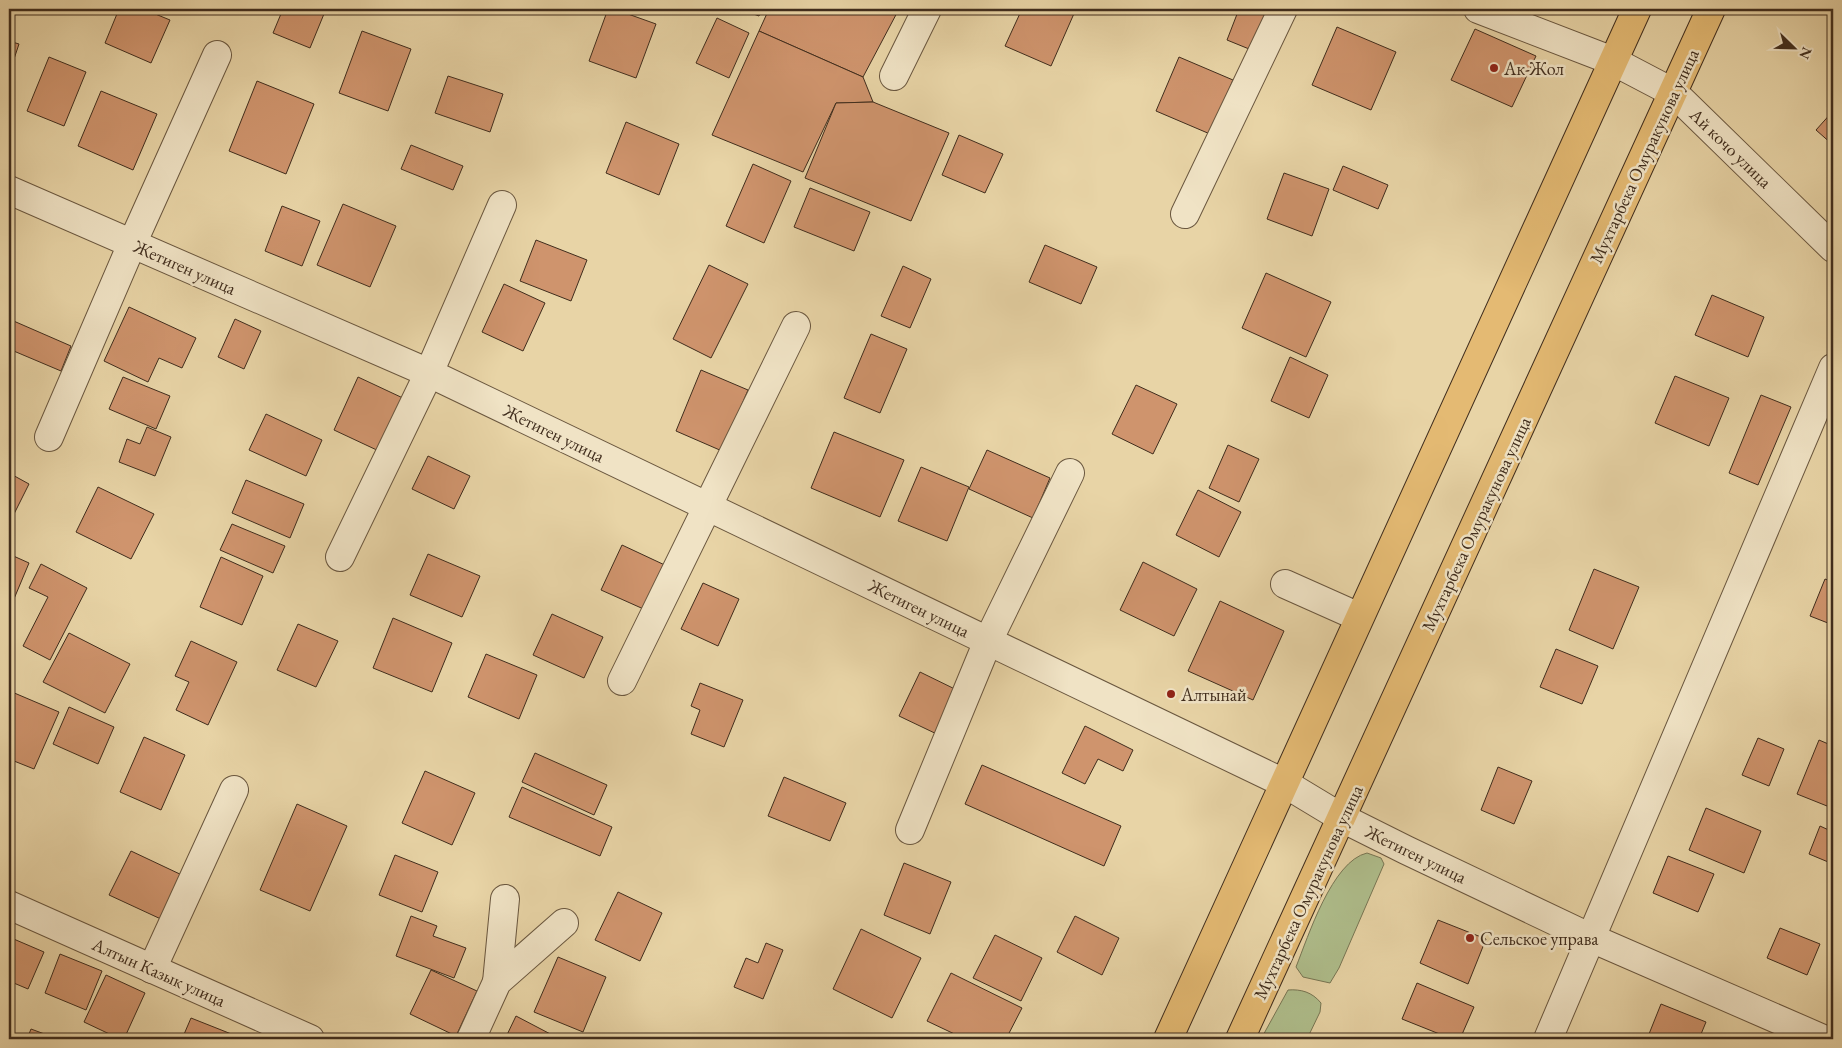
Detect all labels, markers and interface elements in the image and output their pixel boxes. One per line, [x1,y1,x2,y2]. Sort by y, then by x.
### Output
north arrow [1770,22,1820,72]
street label: Мухтарбека Омуракунова улица [1584,44,1704,267]
text: N [1795,44,1816,62]
place label: Ак-Жол [1503,57,1564,80]
marker: Ак-Жол [1488,62,1500,74]
street label: Ай кочо улица [1684,102,1777,193]
street label: Жетиген улица [129,234,240,300]
street label: Жетиген улица [499,398,609,468]
street label: Мухтарбека Омуракунова улица [1416,412,1536,635]
street label: Жетиген улица [864,573,974,643]
place label: Алтынай [1180,683,1247,706]
marker: Алтынай [1165,688,1177,700]
street label: Мухтарбека Омуракунова улица [1248,780,1368,1003]
street label: Жетиген улица [1361,819,1471,889]
place label: Сельское управа [1480,927,1599,950]
street label: Алтын Казык улица [88,932,230,1012]
marker: Сельское управа [1464,932,1476,944]

